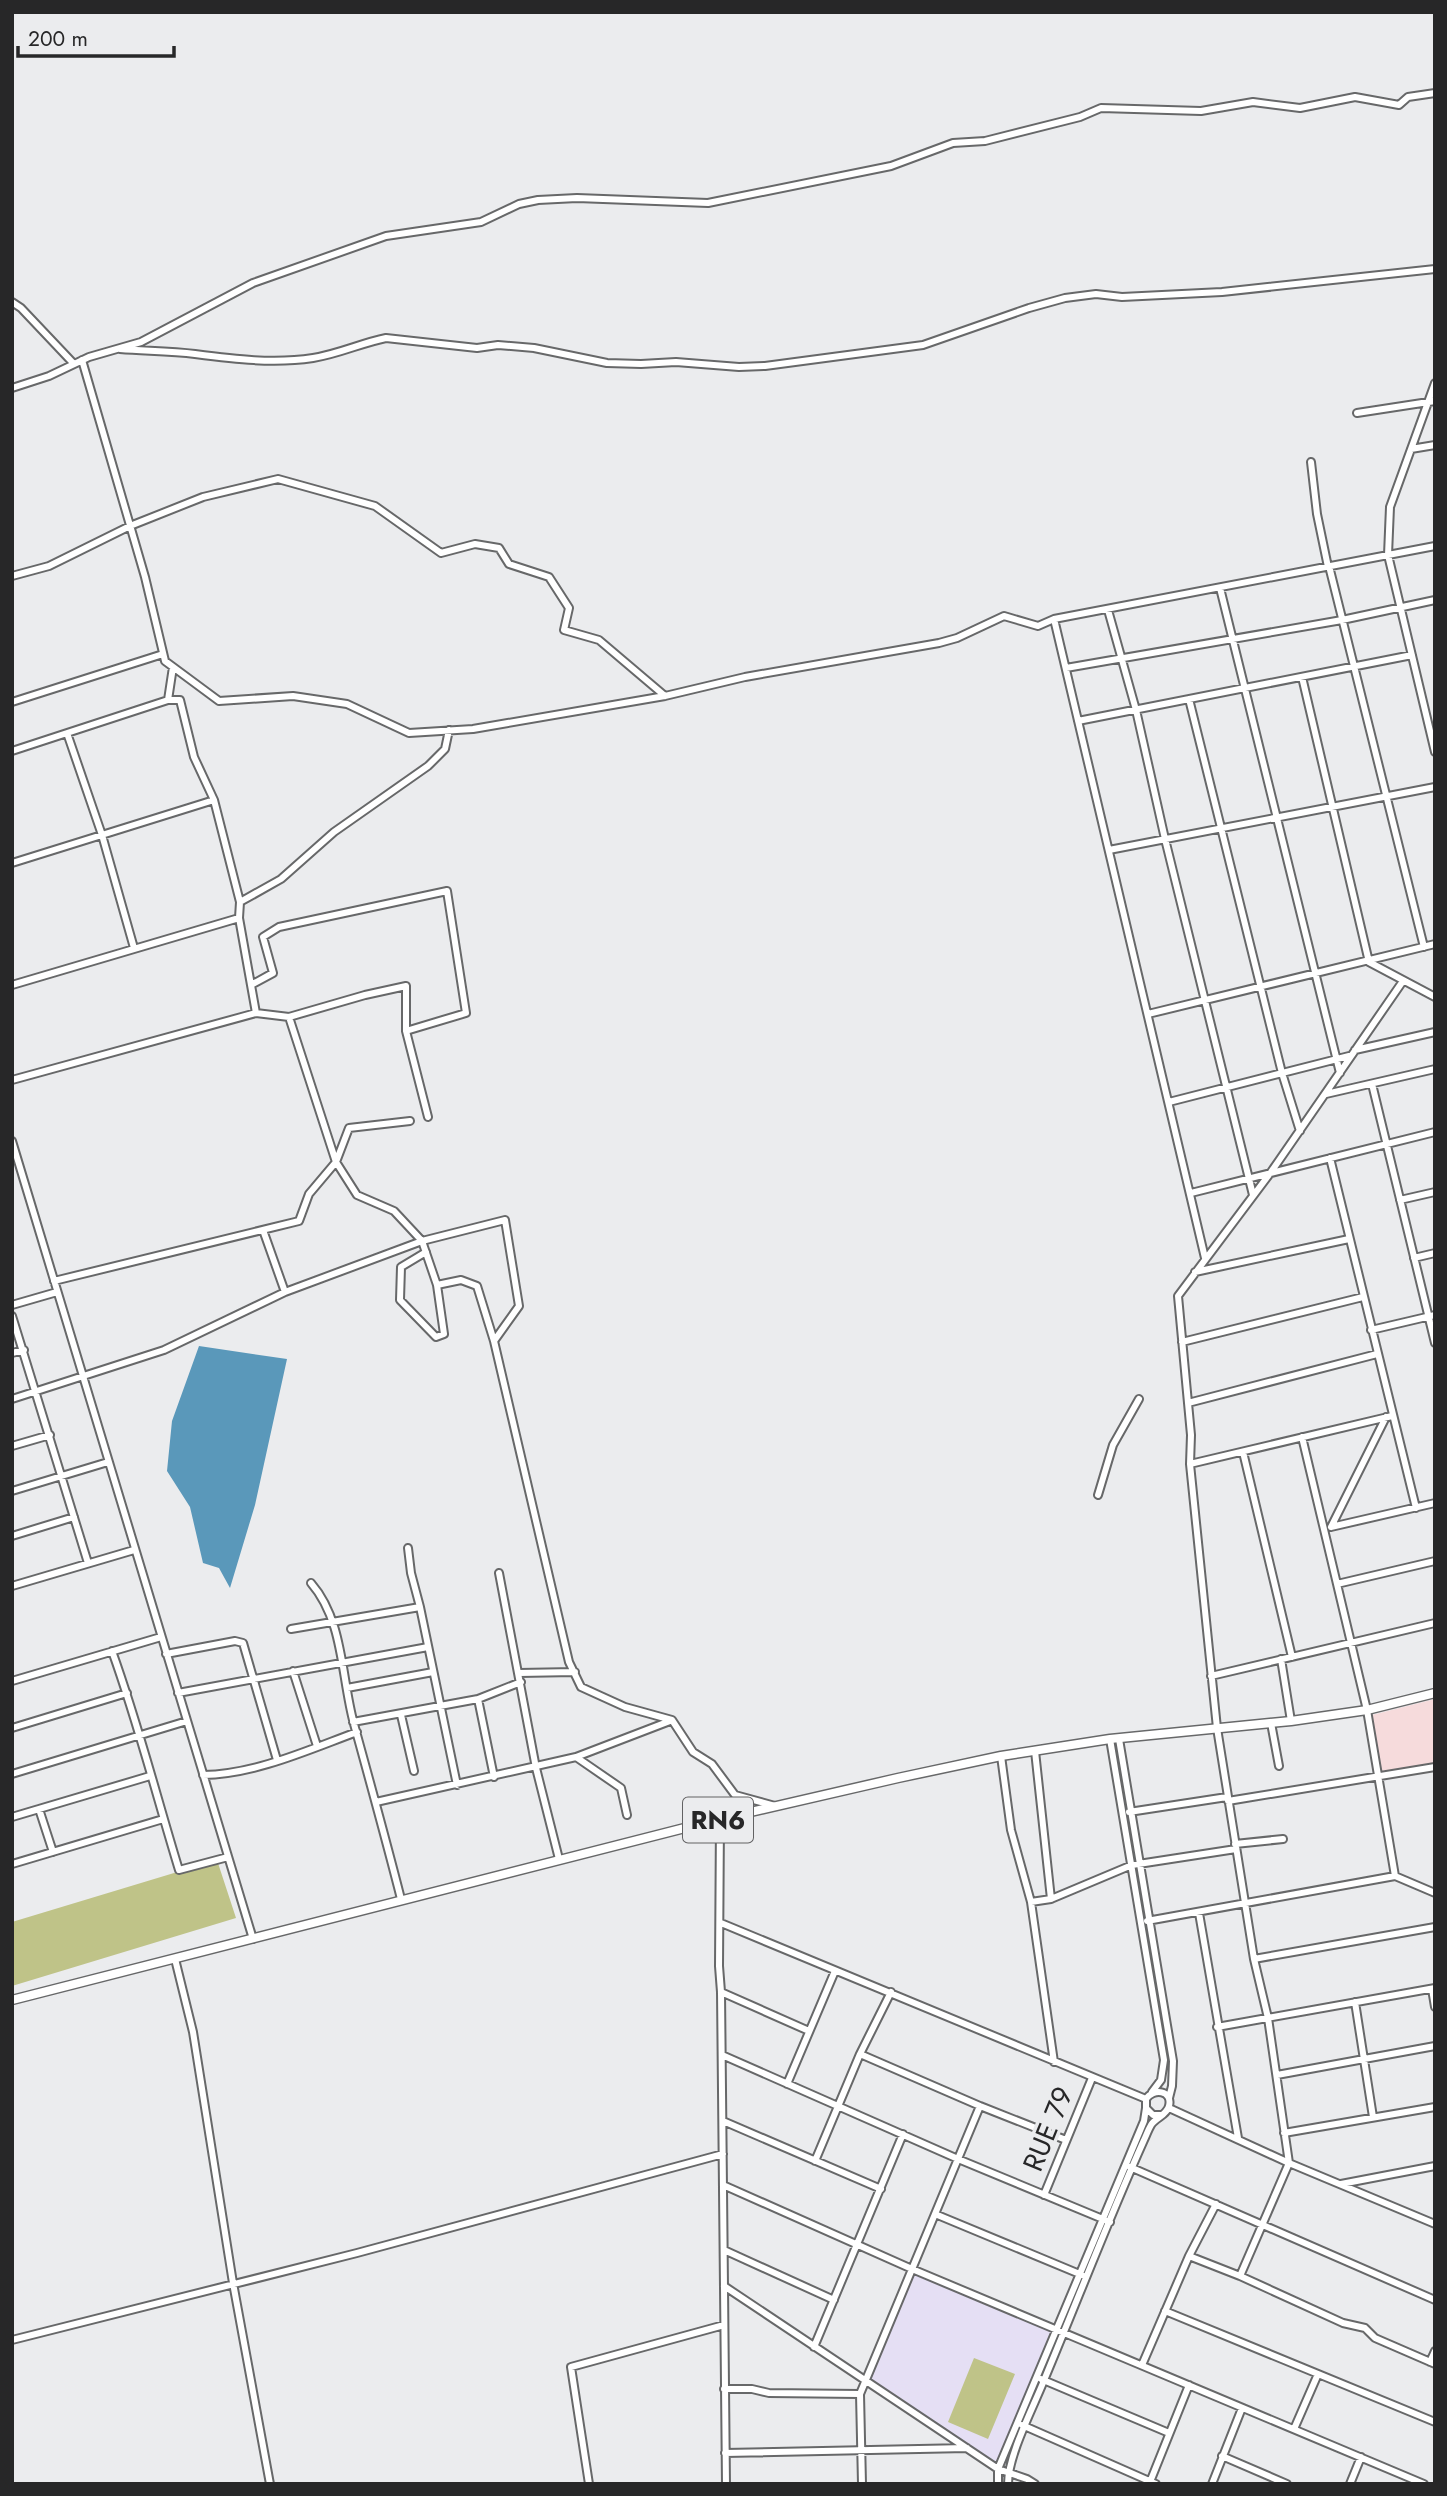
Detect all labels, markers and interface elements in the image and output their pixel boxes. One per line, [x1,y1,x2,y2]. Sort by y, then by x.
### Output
scale bar [18,14,173,58]
text: 200 m [28,24,88,54]
road number: RN6 [683,1798,753,1842]
street label: RUE 79 [1013,2081,1083,2177]

